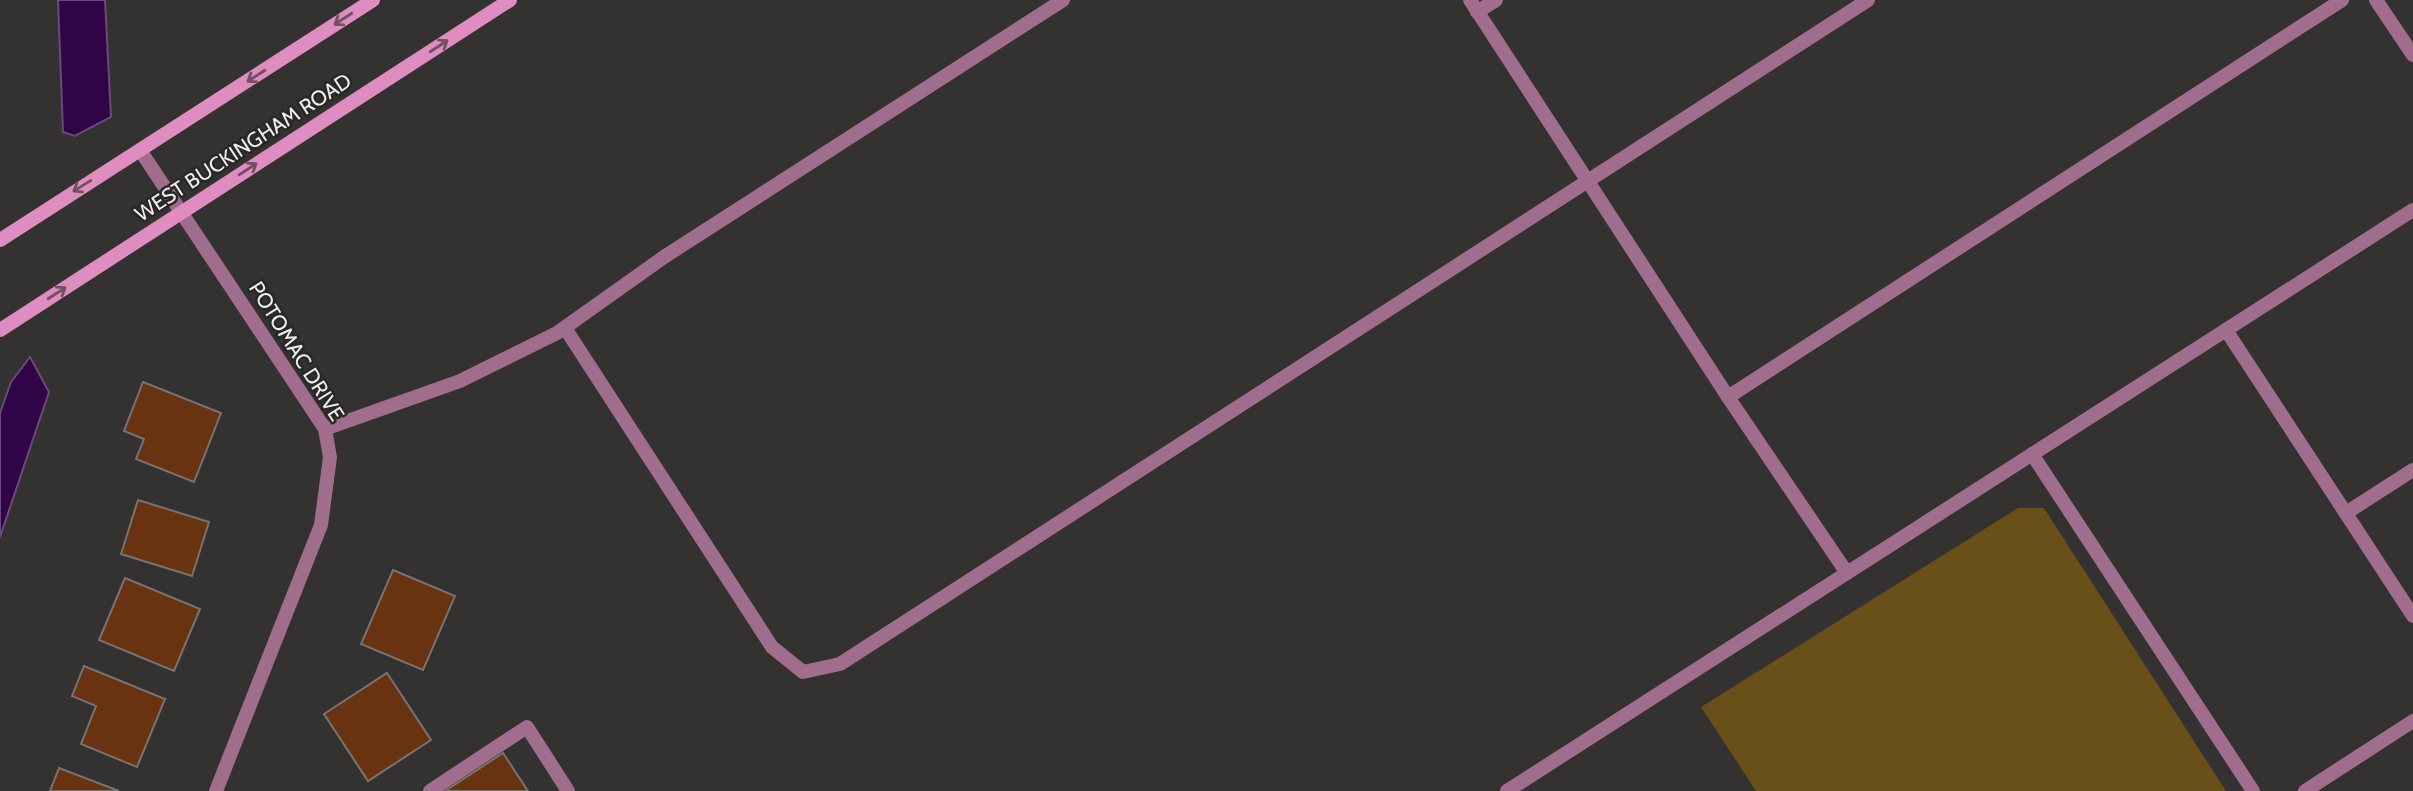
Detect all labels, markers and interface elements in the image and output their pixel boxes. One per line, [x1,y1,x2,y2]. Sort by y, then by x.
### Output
one-way arrow [334,12,353,27]
one-way arrow [429,38,449,52]
street label: WEST BUCKINGHAM ROAD [130,68,356,226]
one-way arrow [247,69,267,83]
one-way arrow [238,162,258,176]
one-way arrow [73,179,93,193]
street label: POTOMAC DRIVE [244,277,350,425]
one-way arrow [47,285,67,299]

